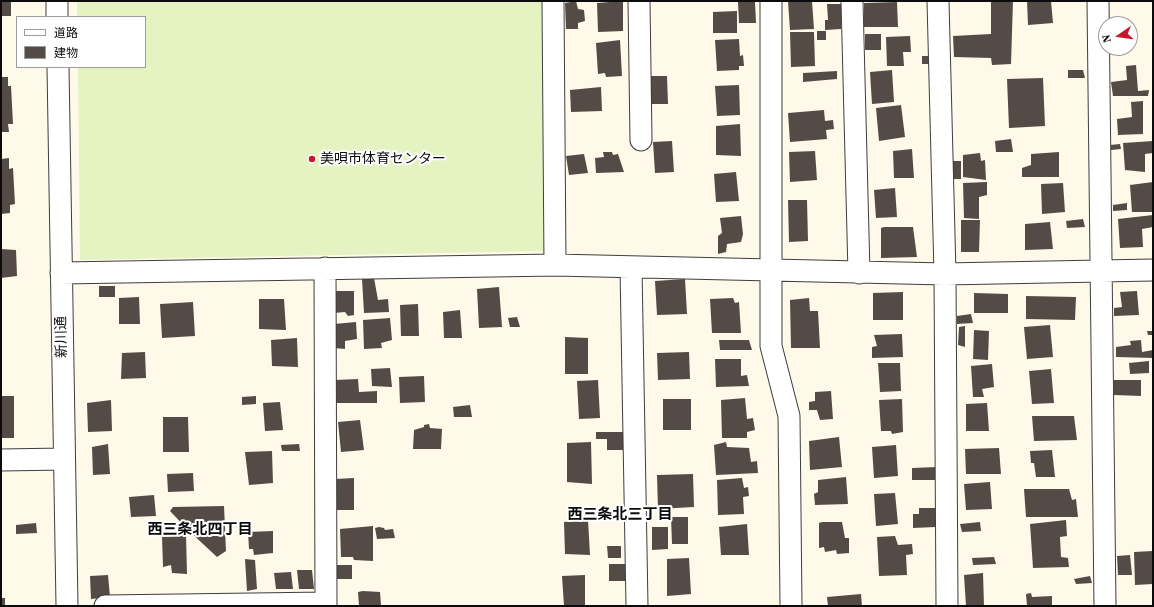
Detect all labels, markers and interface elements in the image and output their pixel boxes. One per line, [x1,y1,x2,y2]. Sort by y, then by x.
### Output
legend [16,16,146,68]
north arrow [1098,16,1138,56]
text: 道路 [54,25,78,41]
text: N [1099,33,1115,44]
text: 建物 [54,45,78,61]
place label: 美唄市体育センター [320,151,446,167]
marker: 美唄市体育センター [307,154,317,164]
street label: 新川通 [53,316,71,358]
district label: 西三条北三丁目 [568,506,672,524]
district label: 西三条北四丁目 [148,521,252,539]

